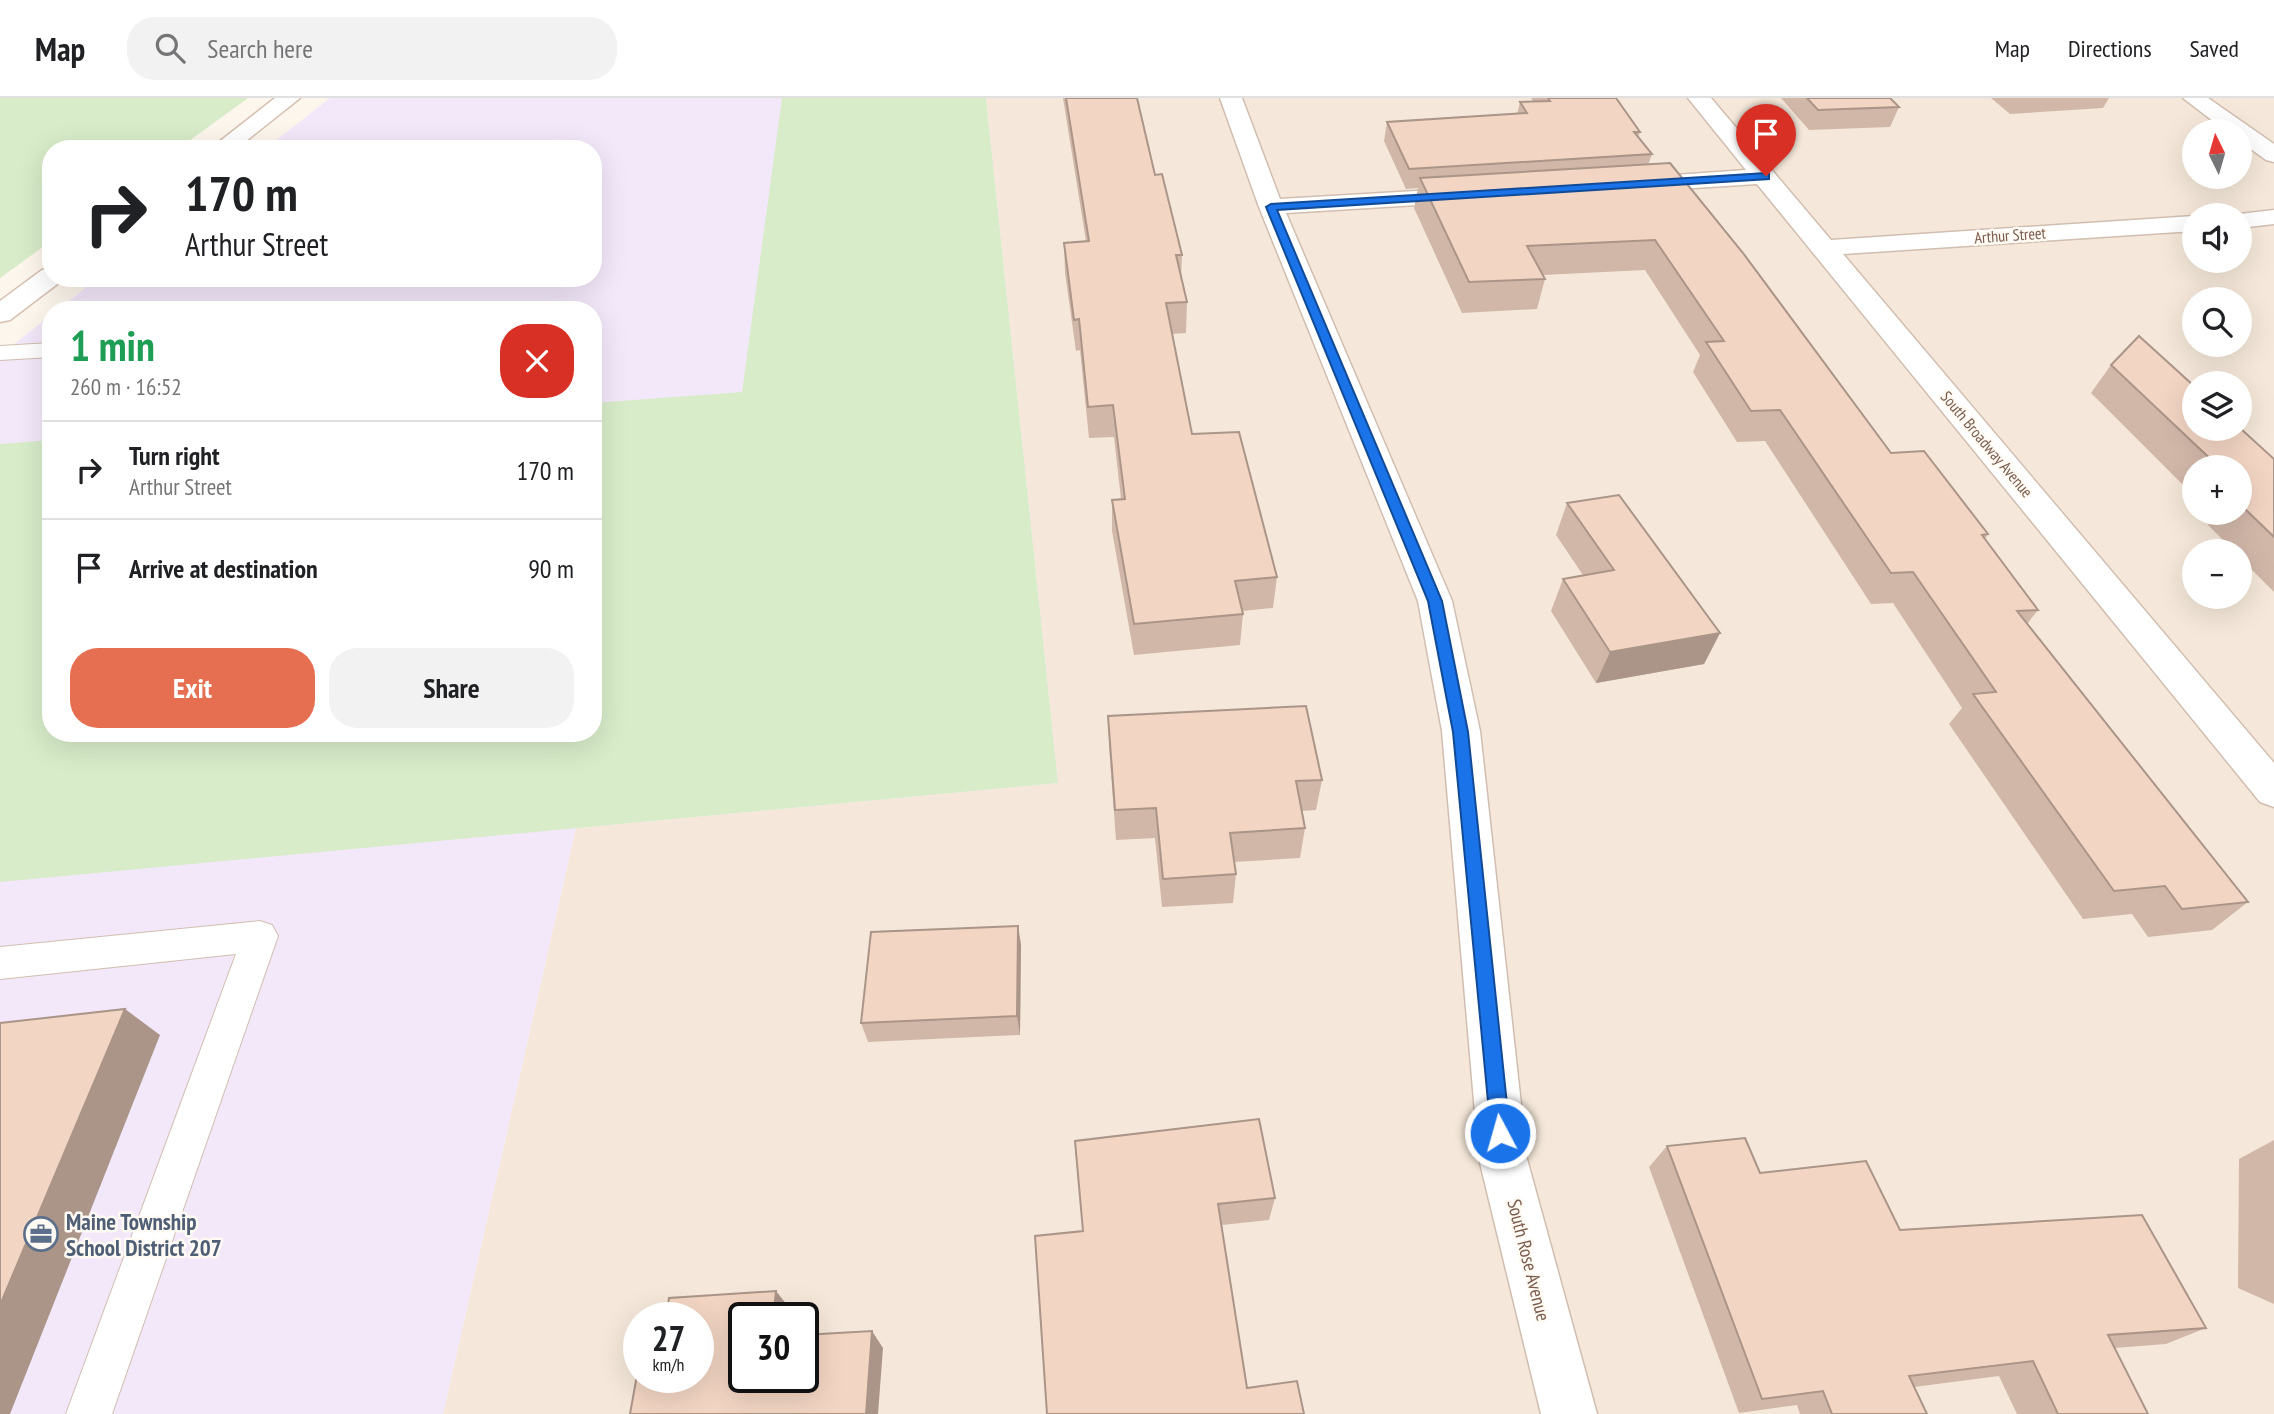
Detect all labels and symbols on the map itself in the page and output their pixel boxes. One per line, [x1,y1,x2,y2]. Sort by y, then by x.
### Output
pin [1736,104,1796,176]
north arrow [2182,119,2252,189]
street label: Arthur Street [1974,222,2047,247]
street label: South Broadway Avenue [1937,387,2037,501]
position arrow [1463,1096,1537,1170]
street label: South Rose Avenue [1502,1197,1556,1324]
place label: Maine Township School District 207 [66,1207,222,1262]
office icon: Maine Township School District 207 [22,1215,60,1253]
speed limit sign: 30 [728,1302,819,1393]

